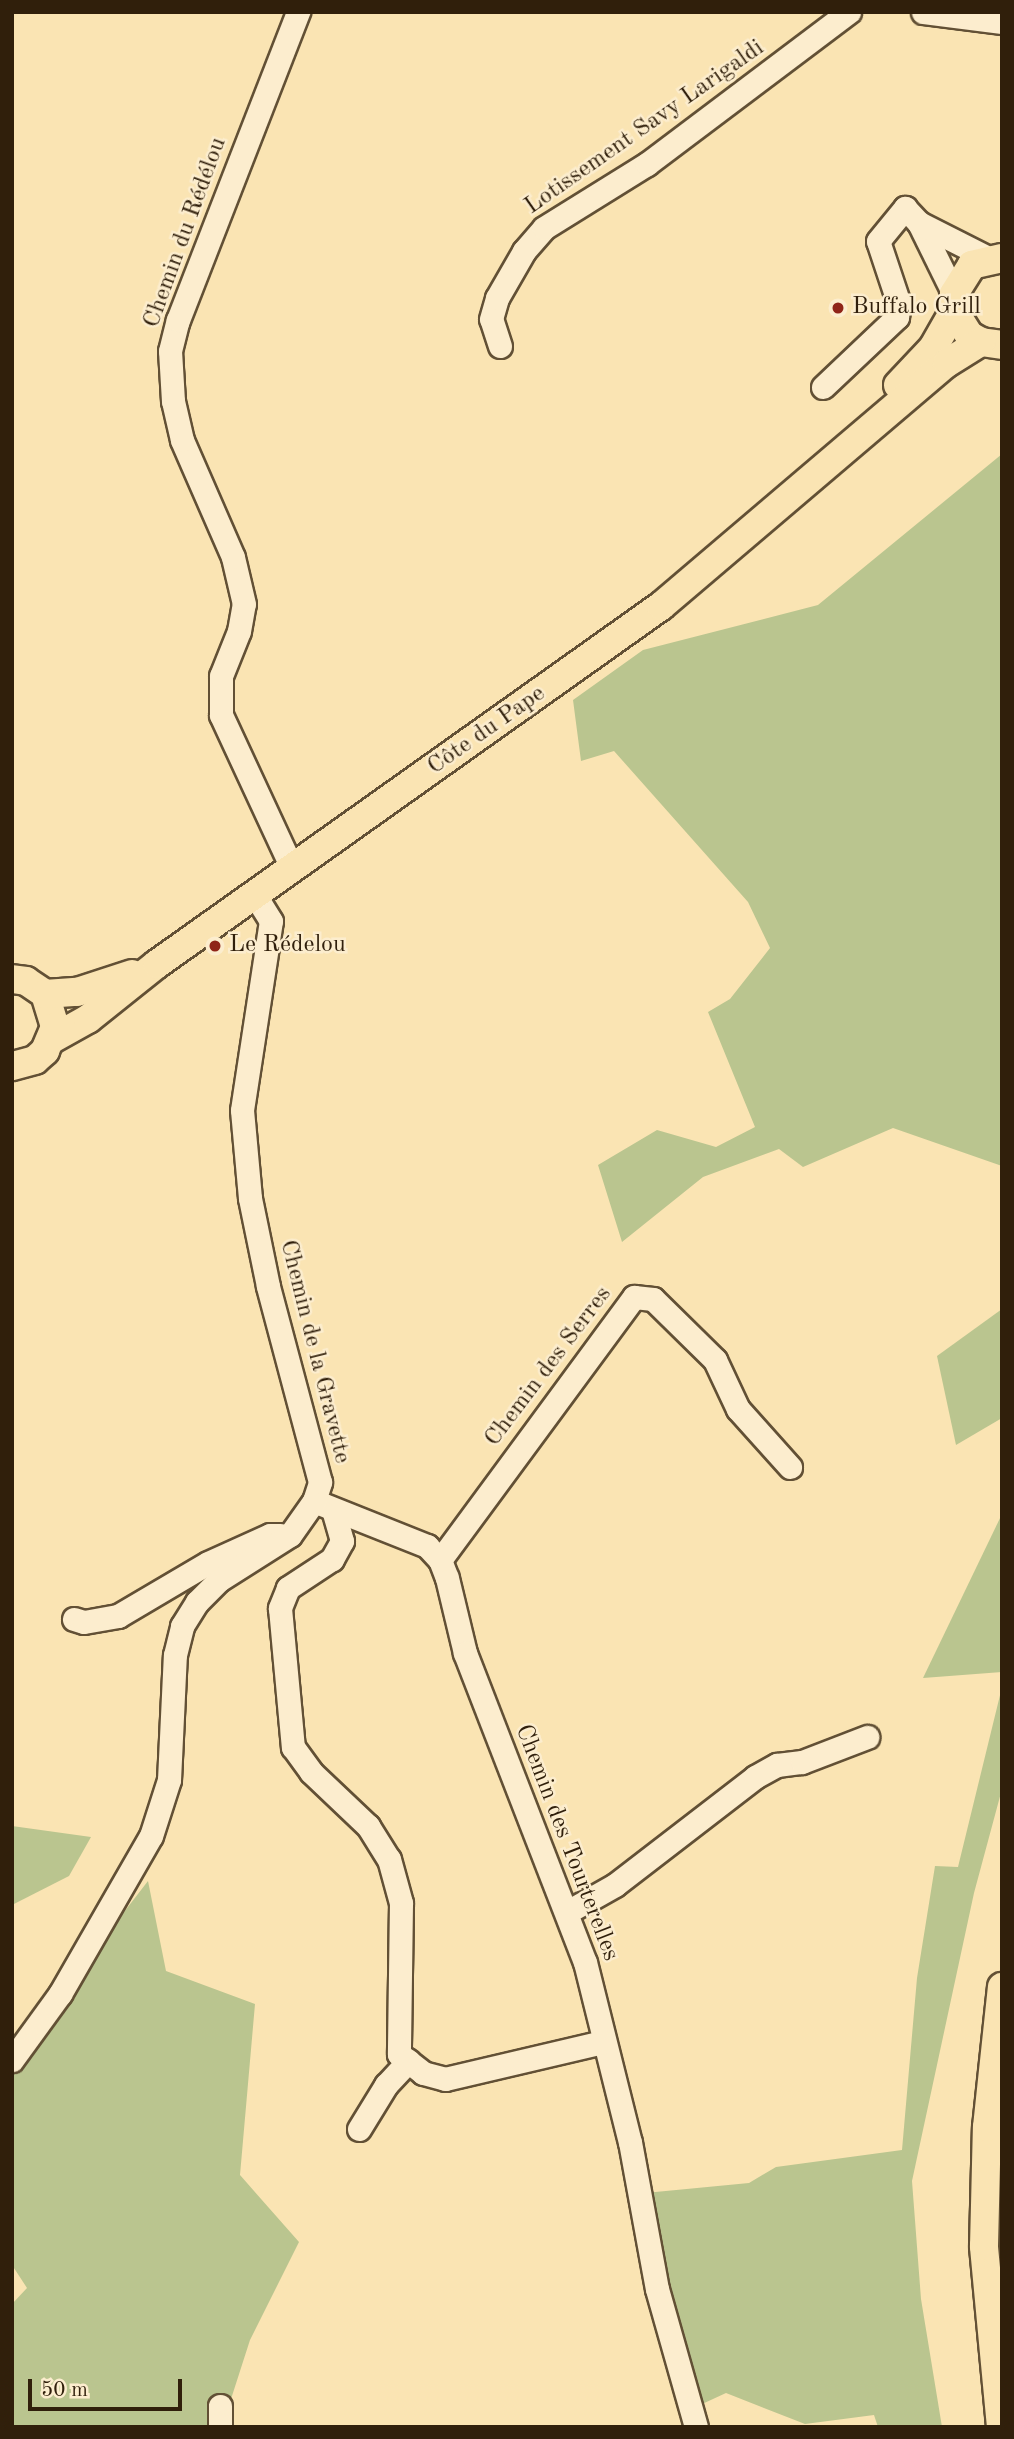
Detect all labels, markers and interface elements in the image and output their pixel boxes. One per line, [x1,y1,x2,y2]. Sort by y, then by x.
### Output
street label: Lotissement Savy Larigaldi [520,34,770,222]
street label: Chemin du Rédélou [138,134,234,332]
place label: Buffalo Grill [852,294,981,322]
marker: Buffalo Grill [830,300,846,316]
street label: Côte du Pape [423,680,551,782]
place label: Le Rédelou [229,932,346,960]
marker: Le Rédelou [207,938,223,954]
street label: Chemin de la Gravette [272,1237,356,1467]
street label: Chemin des Serres [479,1281,619,1453]
street label: Chemin des Tourterelles [508,1721,624,1965]
scale bar [32,2366,186,2410]
text: 50 m [41,2380,88,2401]

